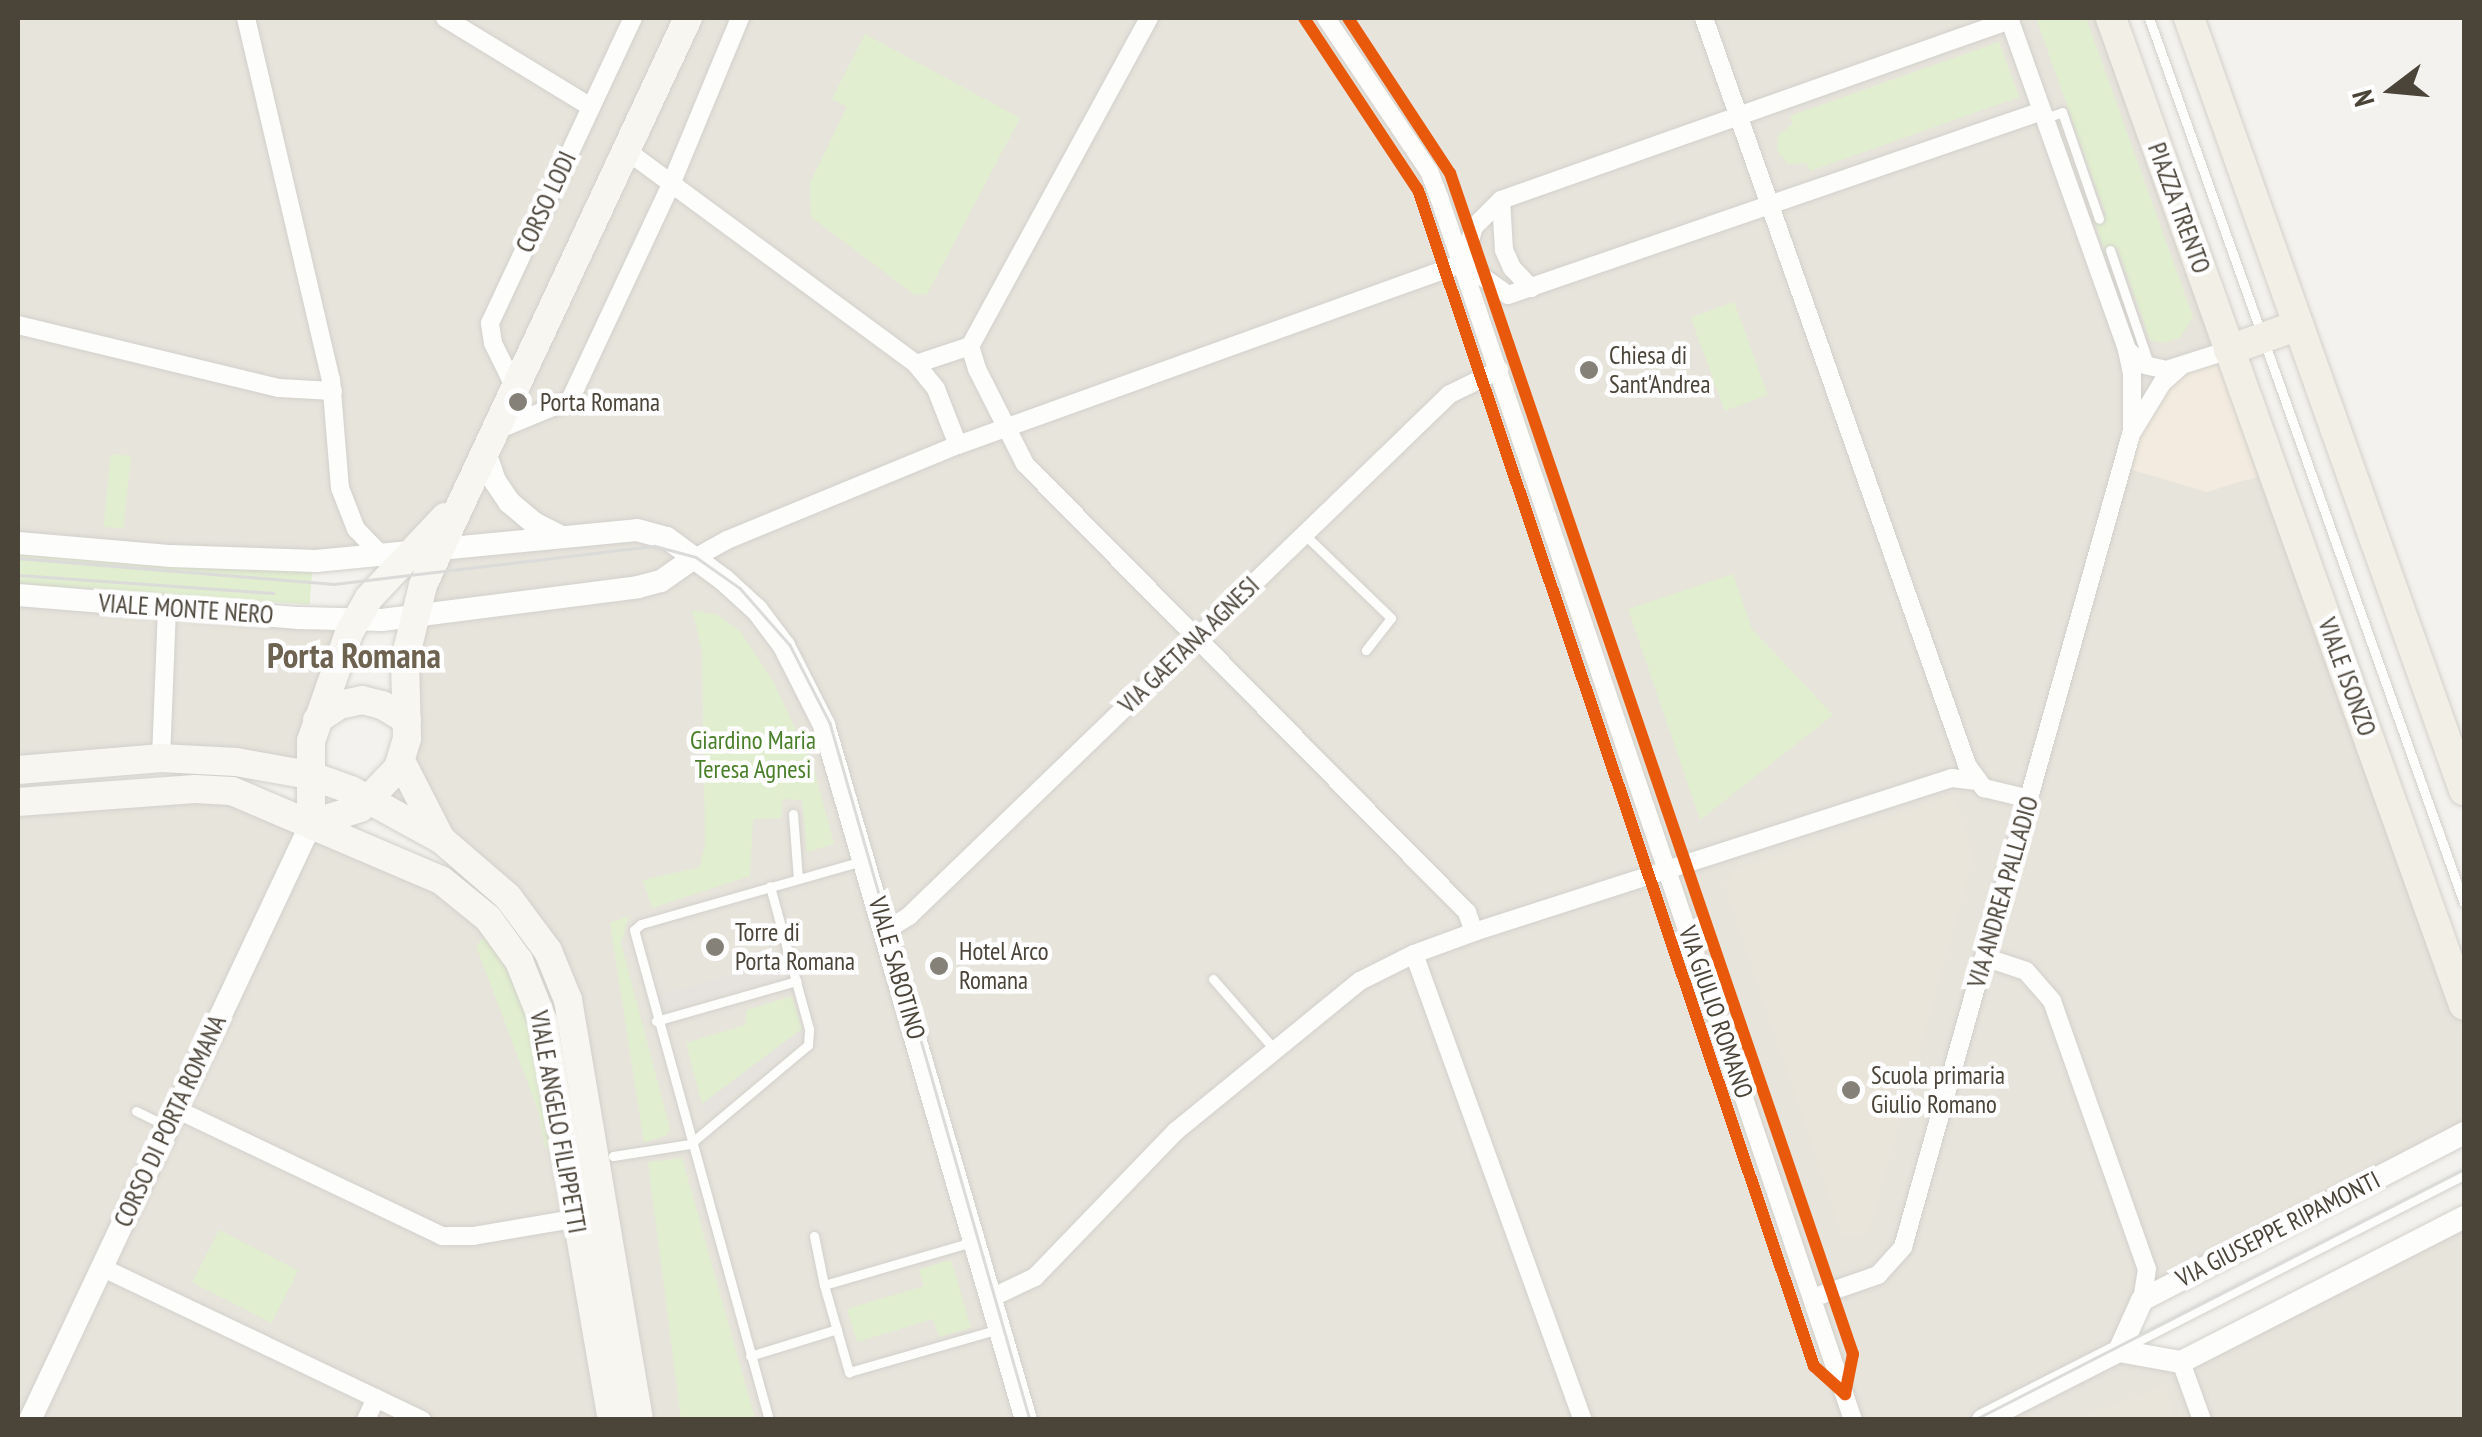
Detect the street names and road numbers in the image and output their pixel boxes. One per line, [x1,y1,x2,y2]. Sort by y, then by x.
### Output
street label: PIAZZA TRENTO [2141,138,2217,278]
street label: CORSO LODI [510,147,582,257]
street label: VIA GAETANA AGNESI [1112,570,1266,720]
street label: VIALE MONTE NERO [98,588,274,630]
street label: VIALE ISONZO [2312,614,2382,740]
street label: VIA ANDREA PALLADIO [1961,792,2045,992]
street label: VIALE SABOTINO [862,893,932,1043]
street label: VIA GIULIO ROMANO [1672,922,1760,1102]
street label: VIALE ANGELO FILIPPETTI [524,1008,592,1236]
street label: CORSO DI PORTA ROMANA [108,1010,232,1232]
street label: VIA GIUSEPPE RIPAMONTI [2171,1164,2385,1294]

